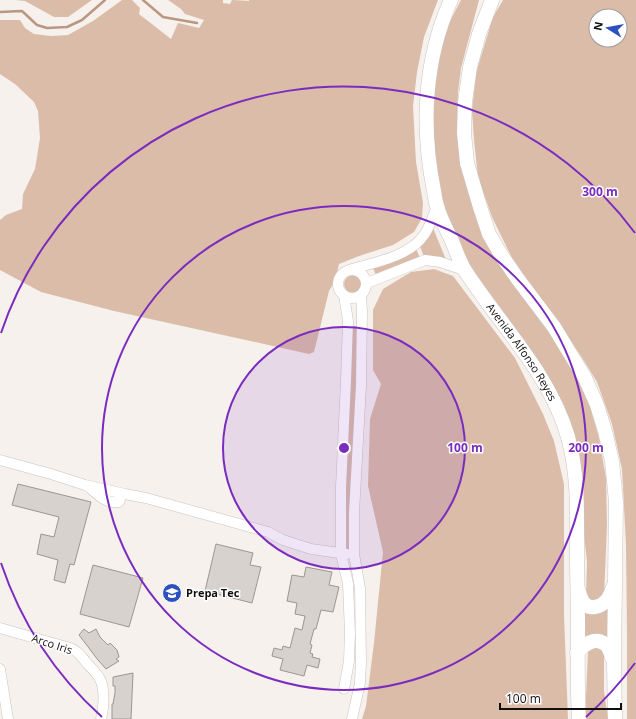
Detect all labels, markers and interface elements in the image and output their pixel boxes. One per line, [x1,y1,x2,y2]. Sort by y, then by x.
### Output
north arrow [588,8,628,48]
text: N [589,20,606,32]
text: 300 m [582,183,618,200]
street label: Avenida Alfonso Reyes [483,300,561,403]
text: 100 m [447,439,483,456]
text: 200 m [568,439,604,456]
centre of rings [337,441,351,455]
school or university icon: Prepa Tec [161,582,183,604]
place label: Prepa Tec [186,585,240,600]
street label: Arco Iris [30,630,74,657]
scale bar [500,685,621,711]
text: 100 m [506,690,541,707]

